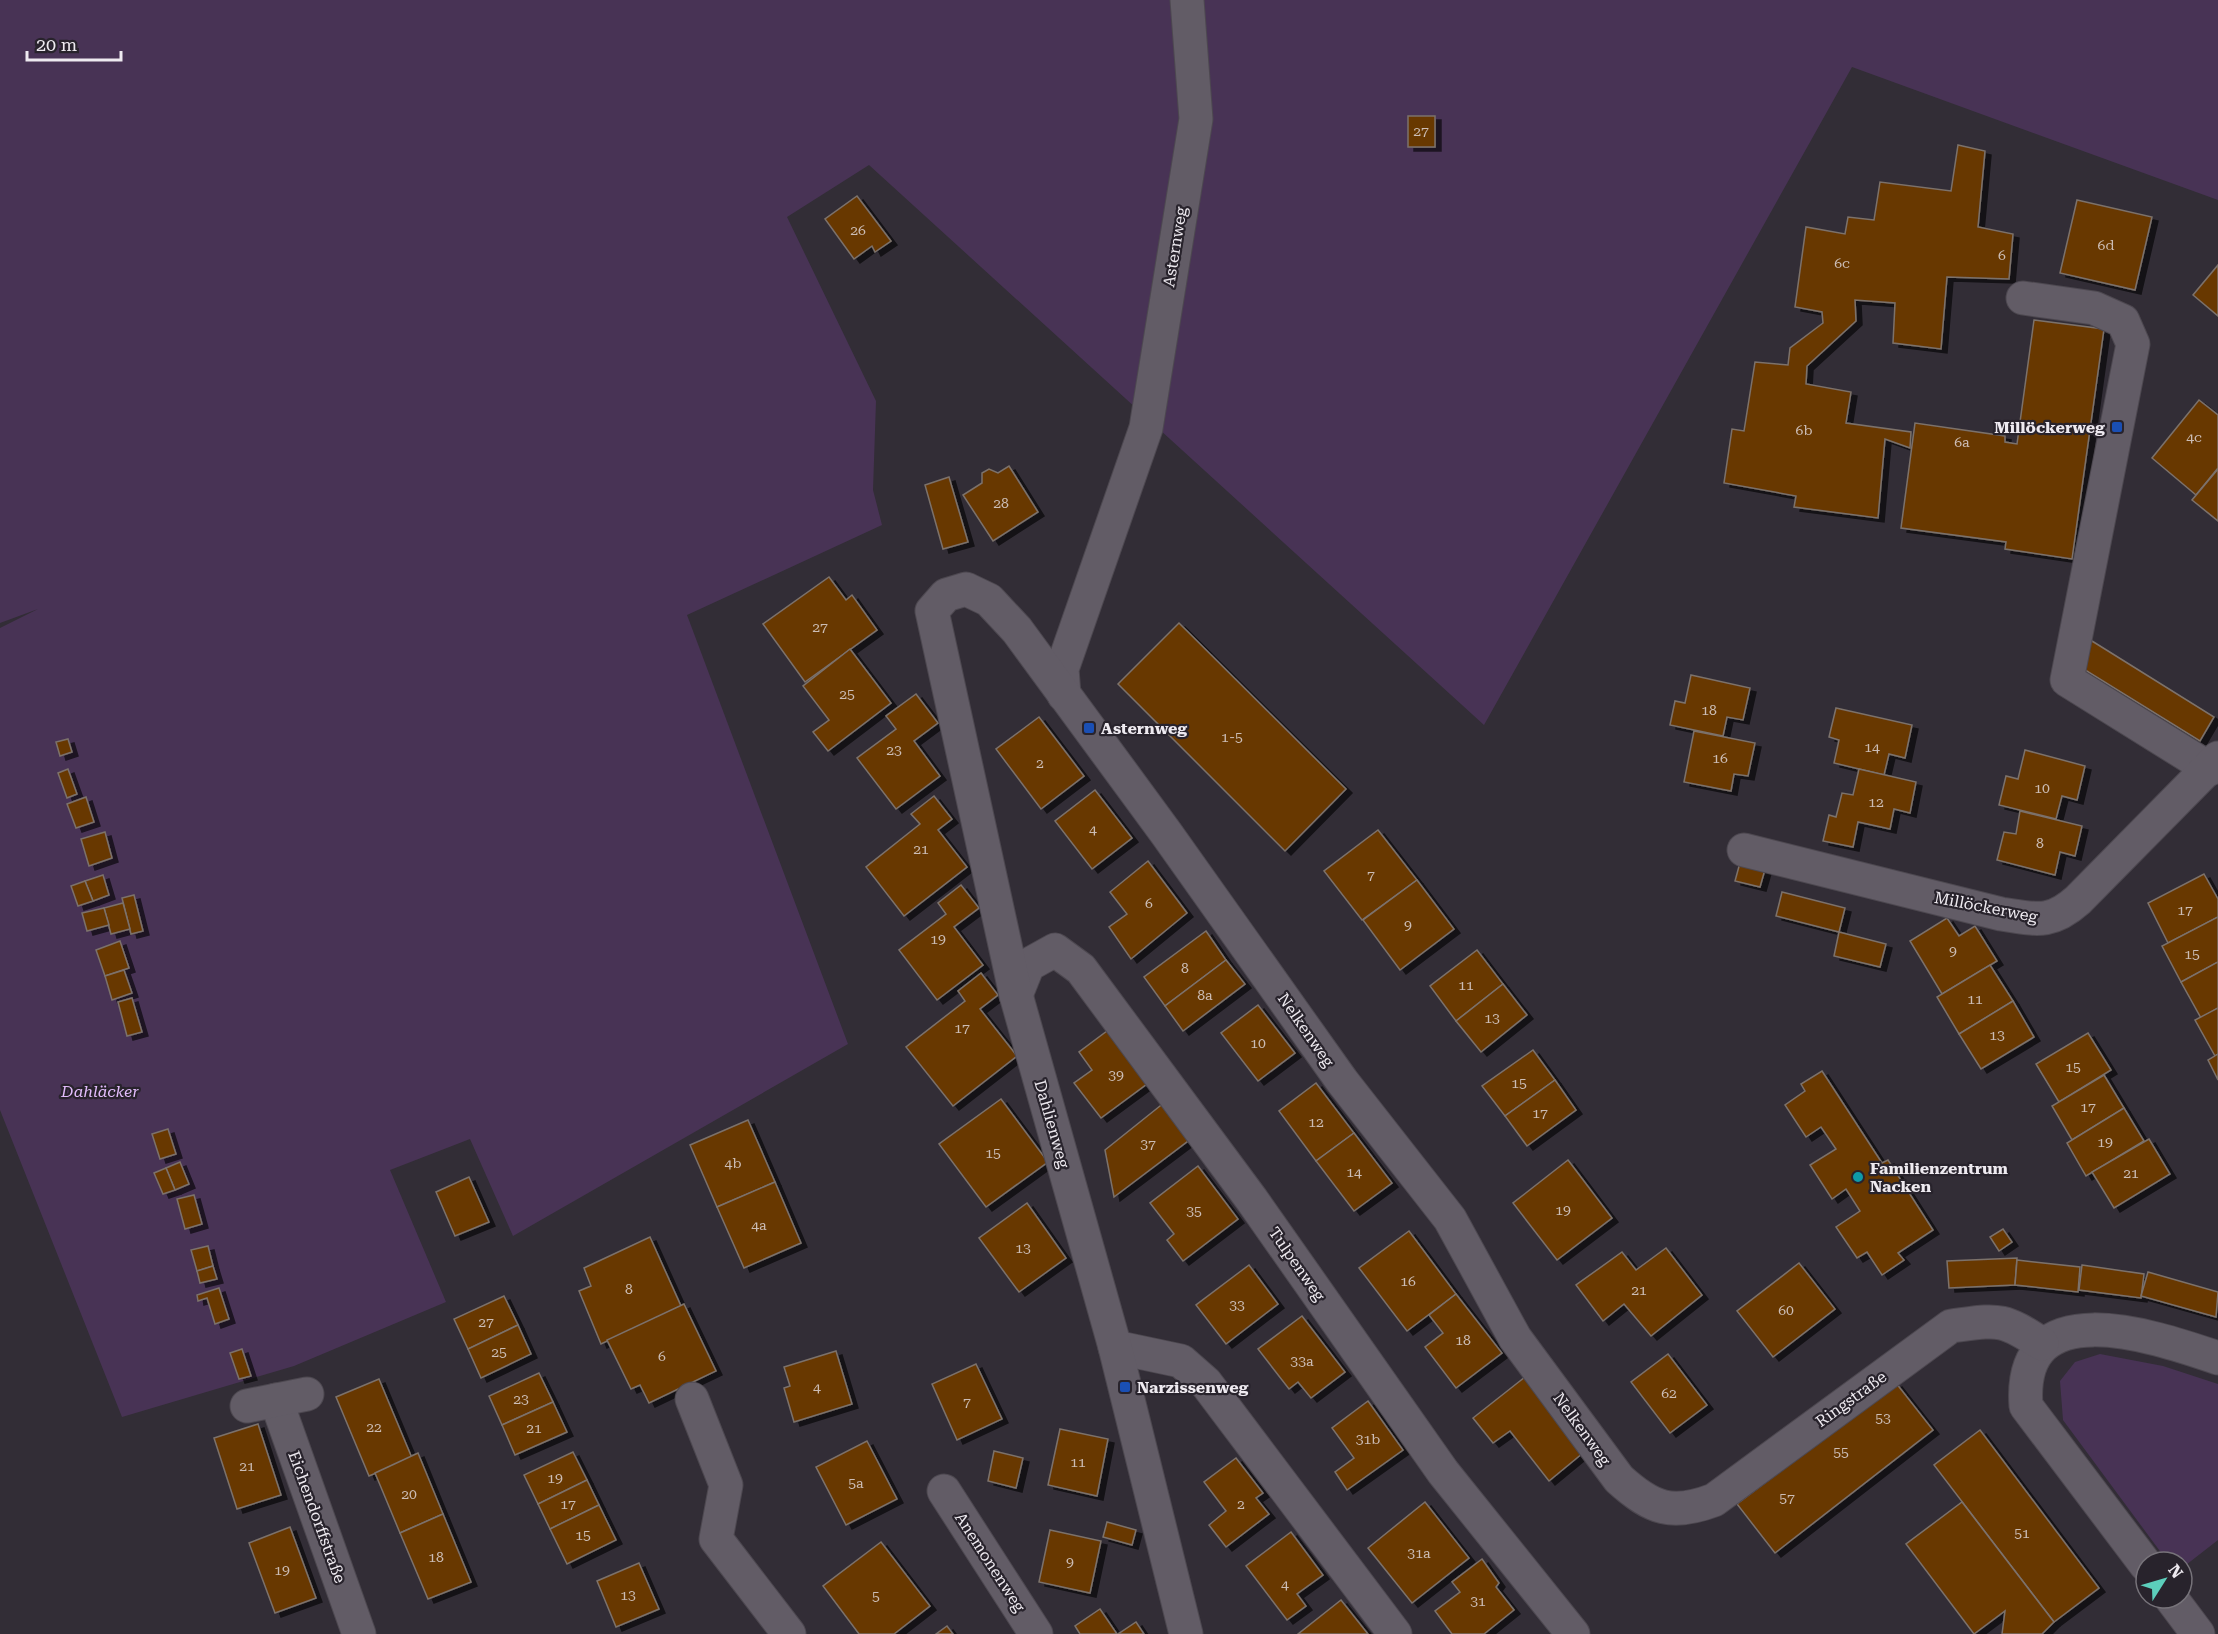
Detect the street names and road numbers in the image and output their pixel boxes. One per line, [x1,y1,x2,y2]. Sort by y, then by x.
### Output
street label: Asternweg [1159,205,1191,288]
street label: Millöckerweg [1933,888,2040,927]
street label: Nelkenweg [1274,990,1339,1071]
street label: Dahlienweg [1030,1078,1074,1171]
street label: Tulpenweg [1265,1223,1330,1305]
street label: Ringstraße [1812,1367,1890,1431]
street label: Nelkenweg [1549,1389,1615,1470]
street label: Eichendorffstraße [284,1448,350,1586]
street label: Anemonenweg [951,1509,1030,1616]

